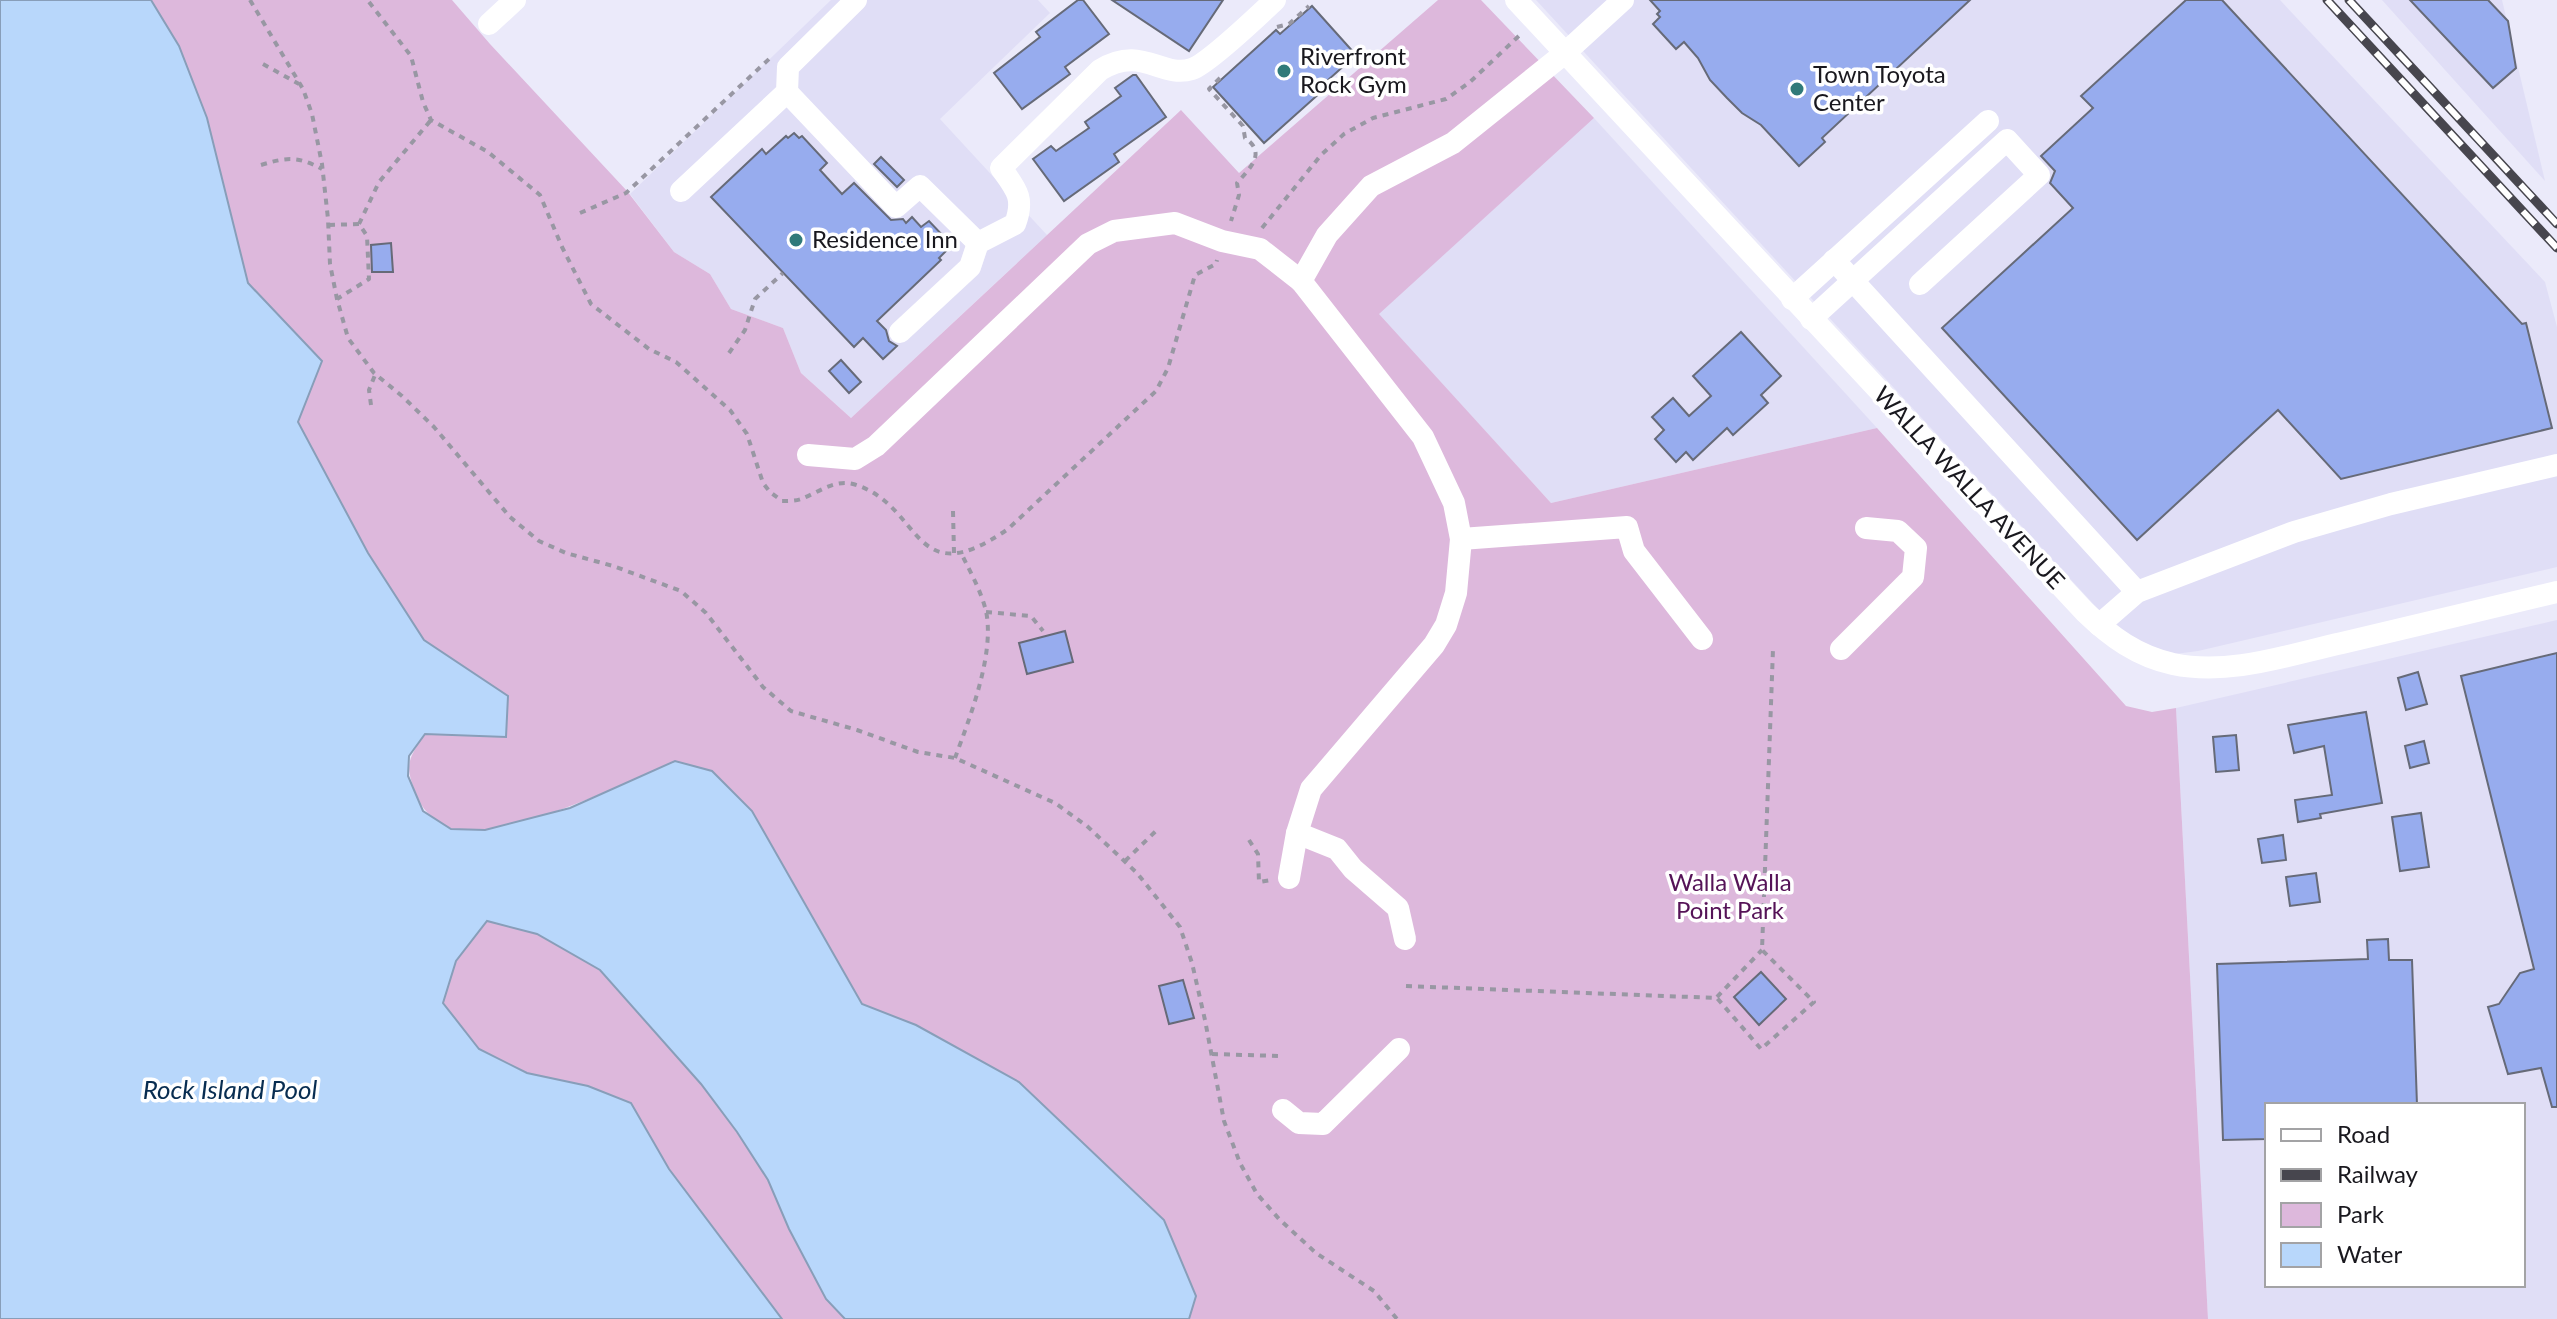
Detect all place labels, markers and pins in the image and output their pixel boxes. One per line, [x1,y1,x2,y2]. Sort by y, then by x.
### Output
place label: Riverfront Rock Gym [1300,41,1407,98]
place label: Town Toyota Center [1813,59,1946,116]
marker: Riverfront Rock Gym [1275,62,1293,80]
marker: Town Toyota Center [1788,80,1806,98]
place label: Residence Inn [812,224,958,253]
marker: Residence Inn [787,231,805,249]

